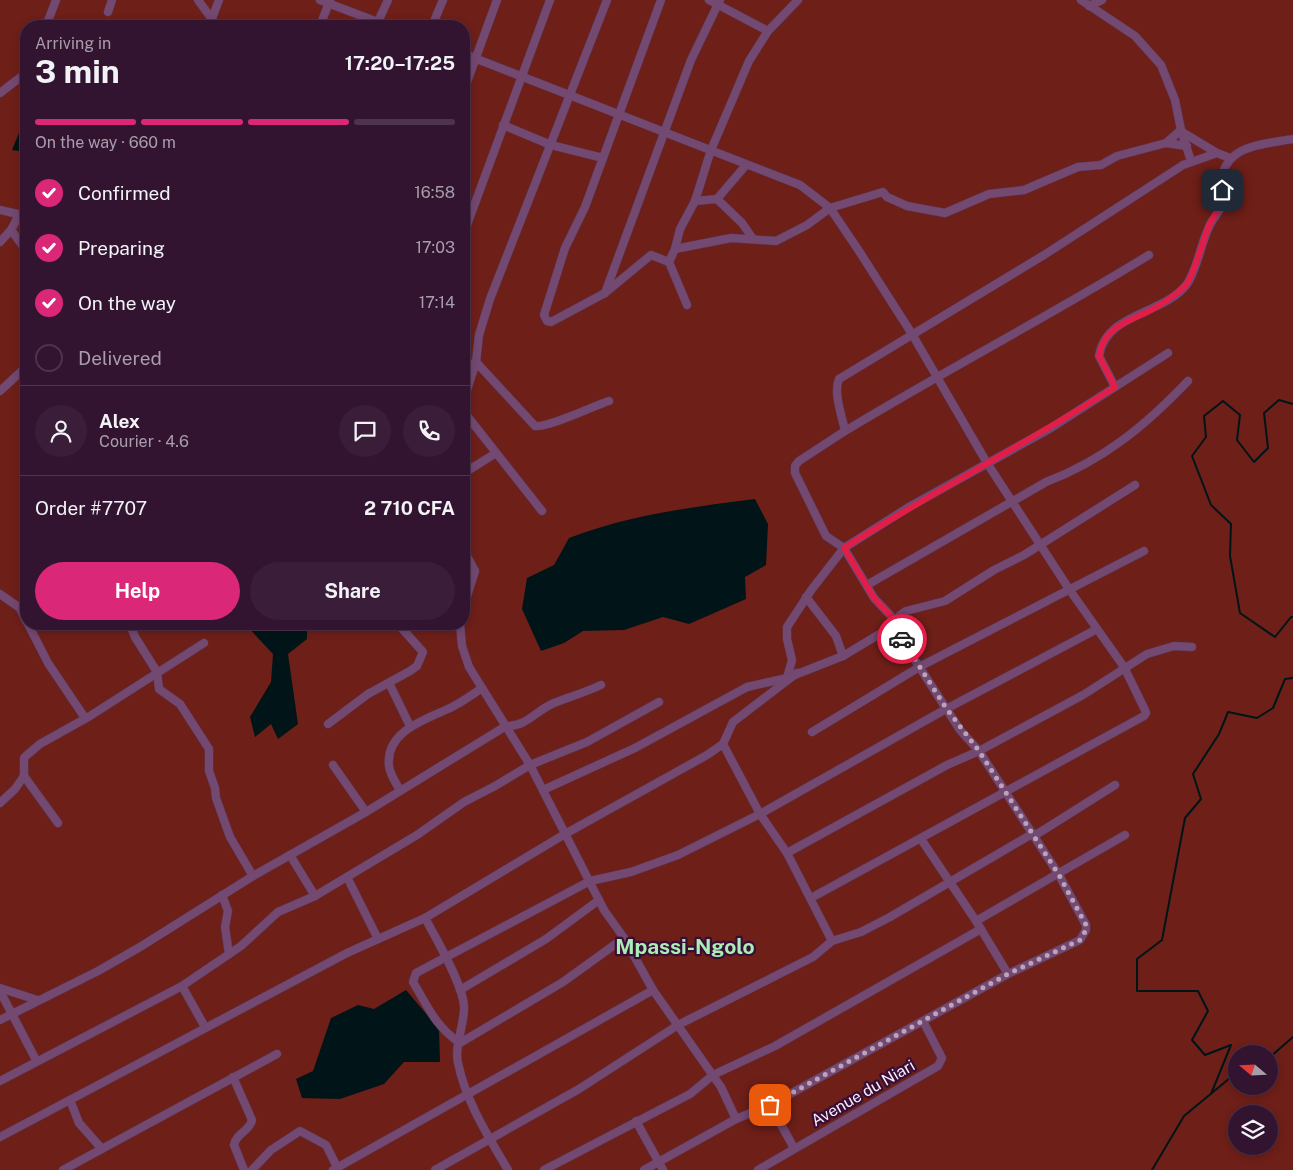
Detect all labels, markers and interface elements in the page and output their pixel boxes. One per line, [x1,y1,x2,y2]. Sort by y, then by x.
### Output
text: Arriving in [35,34,111,53]
text: 17:20–17:25 [345,52,455,74]
text: 3 min [35,53,120,90]
text: On the way · 660 m [35,133,176,152]
pin [1201,169,1243,211]
icon: home [1208,176,1236,204]
icon: check [35,179,63,207]
text: Confirmed [78,182,171,204]
text: 16:58 [414,183,455,202]
icon: check [35,234,63,262]
text: Preparing [78,237,165,259]
text: 17:03 [416,238,455,257]
icon: check [35,289,63,317]
text: On the way [78,292,176,314]
text: 17:14 [419,293,455,312]
text: Delivered [78,347,162,369]
button: person [35,405,87,457]
button: chat [339,405,391,457]
button: phone [403,405,455,457]
text: Alex [99,410,140,432]
text: Courier · 4.6 [99,432,189,451]
text: Order #7707 [35,497,147,519]
text: 2 710 CFA [364,497,455,519]
button: Help [35,562,240,620]
button: Share [250,562,455,620]
courier [877,614,927,664]
icon: car [888,625,916,653]
district label: Mpassi-Ngolo [615,934,755,959]
north arrow [1228,1045,1278,1095]
map controls [1228,1045,1278,1155]
street label: Avenue du Niari [808,1056,918,1130]
pin [749,1084,791,1126]
icon: bag [756,1091,784,1119]
button: layers [1228,1105,1278,1155]

